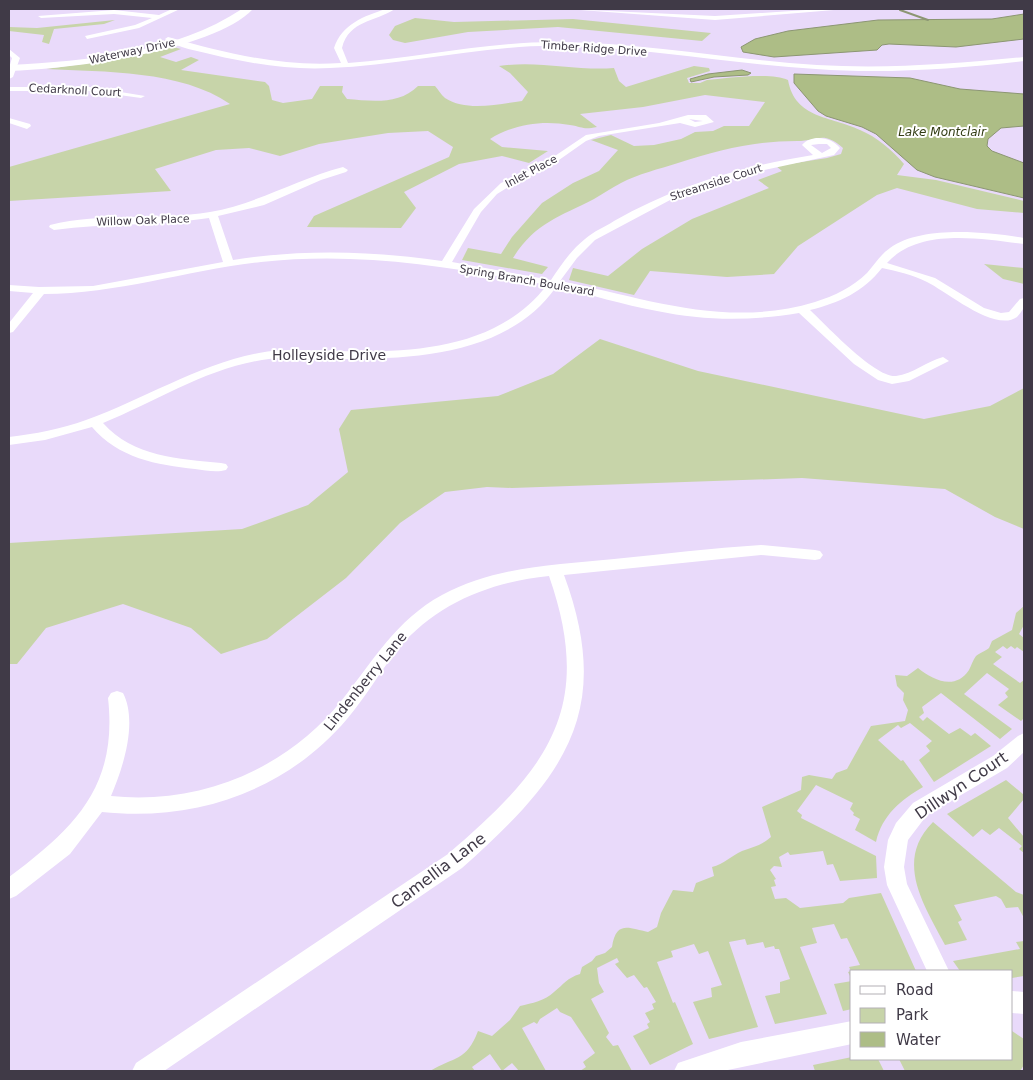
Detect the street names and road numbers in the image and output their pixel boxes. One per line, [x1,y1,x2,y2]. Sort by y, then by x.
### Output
street label: Waterway Drive [88,36,177,67]
street label: Timber Ridge Drive [540,38,648,59]
street label: Cedarknoll Court [28,82,122,99]
street label: Inlet Place [503,152,560,191]
street label: Streamside Court [668,161,764,203]
street label: Willow Oak Place [96,212,190,229]
street label: Spring Branch Boulevard [458,262,595,299]
street label: Holleyside Drive [272,347,386,363]
street label: Lindenberry Lane [320,628,410,734]
street label: Dillwyn Court [911,748,1011,823]
street label: Camellia Lane [387,829,489,912]

